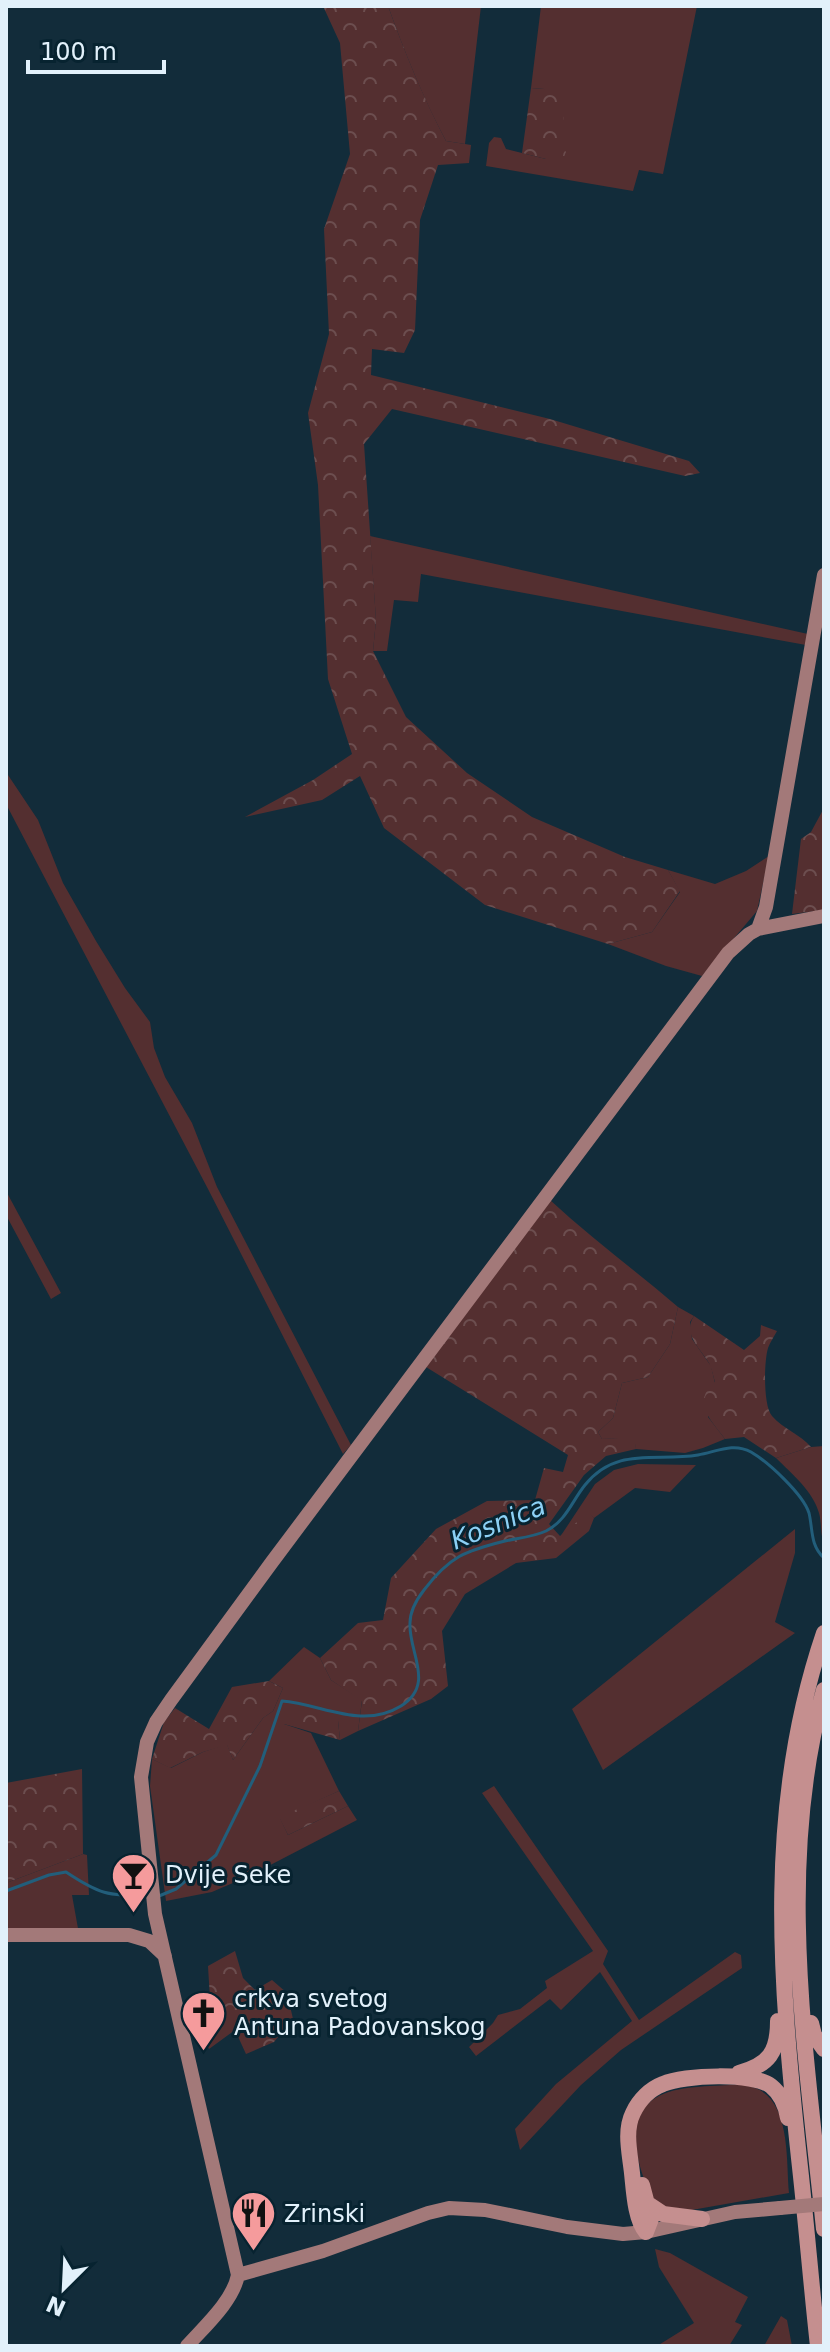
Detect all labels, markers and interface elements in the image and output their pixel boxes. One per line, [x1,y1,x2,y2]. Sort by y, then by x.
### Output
scale bar [28,24,164,74]
text: 100 m [40,38,117,66]
water label: Kosnica [446,1490,550,1556]
bar icon: Dvije Seke [110,1851,158,1914]
place label: Dvije Seke [165,1861,291,1889]
place label: crkva svetog Antuna Padovanskog [234,1985,485,2041]
church icon: crkva svetog Antuna Padovanskog [179,1989,227,2052]
restaurant icon: Zrinski [229,2190,277,2253]
place label: Zrinski [284,2200,365,2228]
north arrow [24,2248,104,2328]
text: N [43,2291,70,2321]

